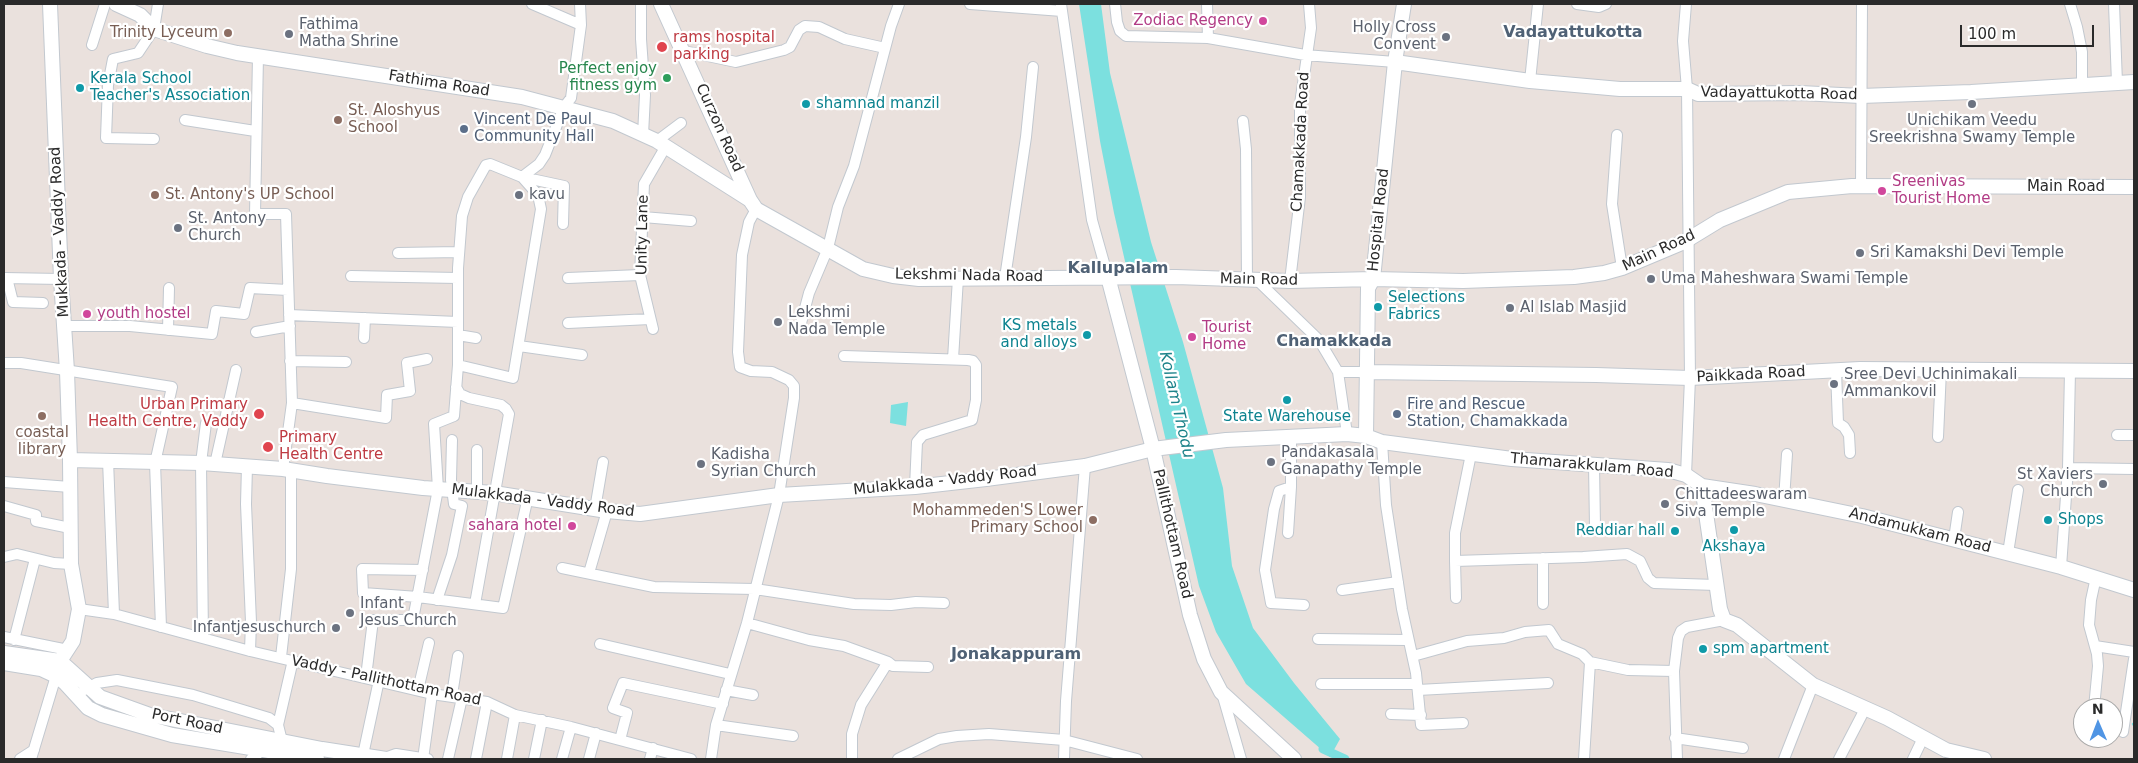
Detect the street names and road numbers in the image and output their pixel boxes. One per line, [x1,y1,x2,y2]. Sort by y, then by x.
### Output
street label: Fathima Road [387,67,491,101]
street label: Chamakkada Road [1288,71,1314,213]
street label: Curzon Road [691,81,747,175]
street label: Vadayattukotta Road [1700,84,1858,104]
street label: Mukkada - Vaddy Road [47,146,73,318]
street label: Hospital Road [1365,168,1393,272]
street label: Main Road [2027,178,2105,196]
street label: Unity Lane [633,195,653,275]
street label: Main Road [1620,226,1698,276]
street label: Lekshmi Nada Road [895,266,1043,286]
street label: Main Road [1220,270,1298,290]
street label: Paikkada Road [1696,363,1806,387]
street label: Thamarakkulam Road [1510,450,1674,482]
street label: Mulakkada - Vaddy Road [852,462,1038,500]
street label: Pallithottam Road [1148,467,1196,601]
street label: Mulakkada - Vaddy Road [450,481,636,521]
street label: Andamukkam Road [1847,505,1993,557]
street label: Vaddy - Pallithottam Road [289,652,483,710]
street label: Port Road [150,706,224,738]

